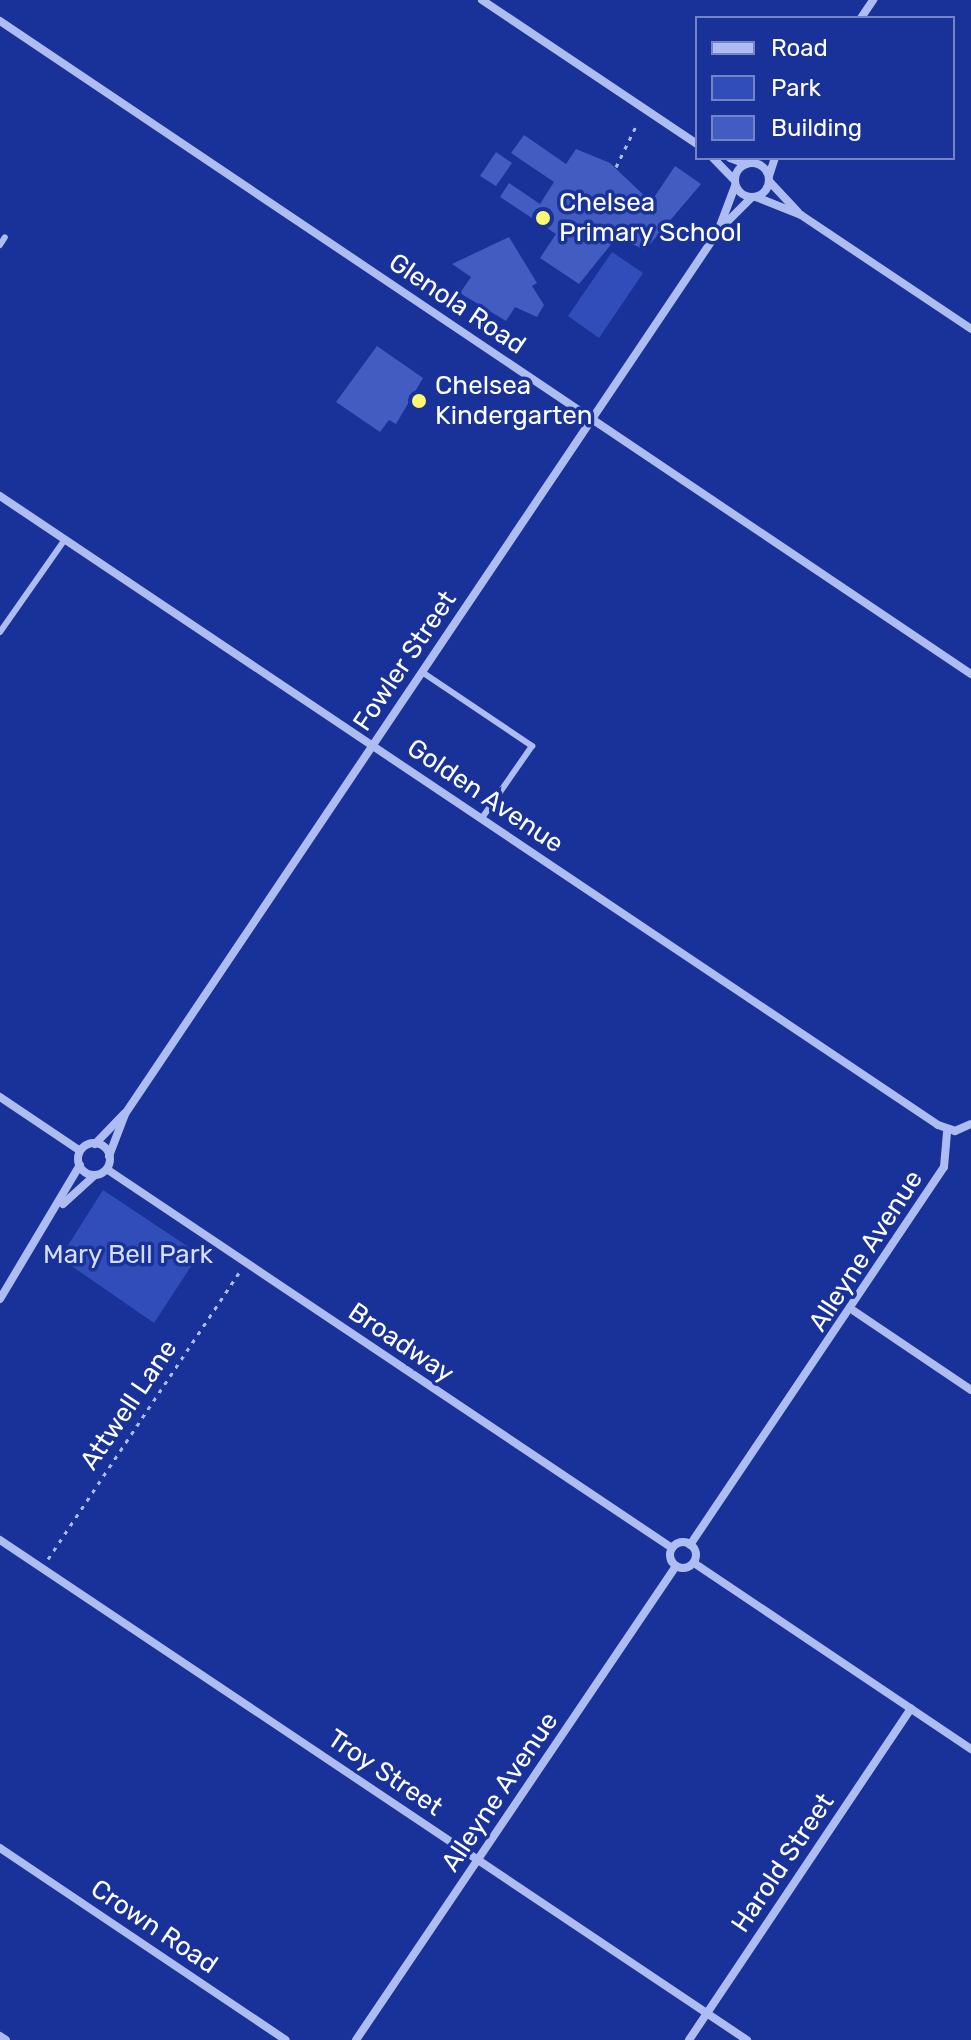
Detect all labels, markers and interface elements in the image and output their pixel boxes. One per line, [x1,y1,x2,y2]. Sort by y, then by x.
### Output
legend [695,16,955,160]
text: Road [771,34,828,62]
text: Park [771,74,821,102]
text: Building [771,114,862,142]
place label: Chelsea Primary School [559,187,742,248]
marker: Chelsea Primary School [534,209,552,227]
street label: Glenola Road [383,247,531,361]
place label: Chelsea Kindergarten [435,370,593,432]
marker: Chelsea Kindergarten [410,392,428,410]
street label: Fowler Street [347,585,463,737]
street label: Golden Avenue [401,732,569,860]
street label: Alleyne Avenue [802,1164,930,1338]
park label: Mary Bell Park [43,1239,213,1271]
street label: Broadway [342,1296,460,1390]
street label: Attwell Lane [74,1334,184,1476]
street label: Alleyne Avenue [435,1706,565,1878]
street label: Troy Street [321,1723,449,1823]
street label: Harold Street [725,1788,841,1938]
street label: Crown Road [85,1873,223,1981]

